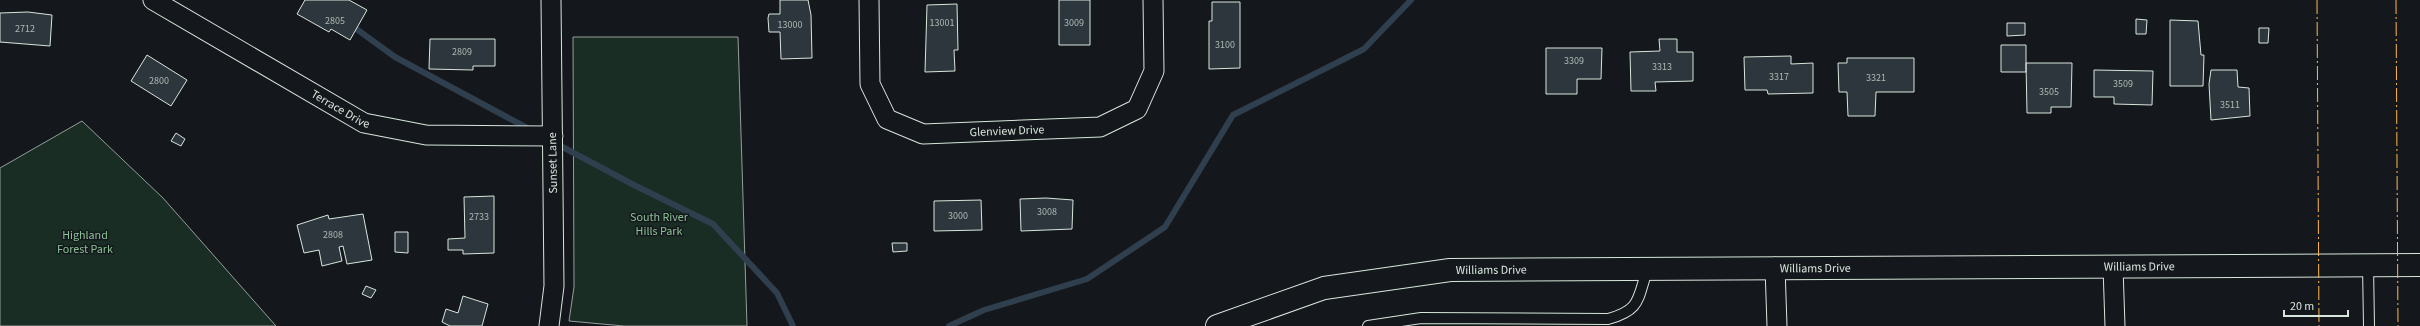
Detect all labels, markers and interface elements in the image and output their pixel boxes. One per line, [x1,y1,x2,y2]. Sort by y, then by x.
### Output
house number: 2805 [325,14,345,28]
house number: 13001 [930,16,954,30]
house number: 3009 [1064,16,1084,30]
house number: 13000 [778,18,802,32]
house number: 2712 [15,22,35,36]
house number: 3100 [1215,38,1235,52]
house number: 2809 [452,45,472,59]
house number: 3309 [1564,54,1584,68]
house number: 3313 [1652,60,1672,74]
house number: 3317 [1769,70,1789,84]
house number: 3321 [1866,71,1886,85]
house number: 2800 [149,74,169,88]
house number: 3509 [2113,77,2133,91]
street label: Terrace Drive [308,85,371,132]
house number: 3505 [2039,85,2059,99]
house number: 3511 [2220,98,2240,112]
street label: Glenview Drive [969,121,1045,141]
street label: Sunset Lane [544,132,562,194]
house number: 3008 [1037,205,1057,219]
park label: South River Hills Park [630,209,689,240]
house number: 3000 [948,209,968,223]
house number: 2733 [469,210,489,224]
park label: Highland Forest Park [57,227,113,258]
house number: 2808 [323,228,343,242]
street label: Williams Drive [2104,258,2175,275]
street label: Williams Drive [1780,259,1851,277]
street label: Williams Drive [1456,261,1527,278]
scale bar [2284,292,2348,318]
text: 20 m [2290,298,2314,315]

